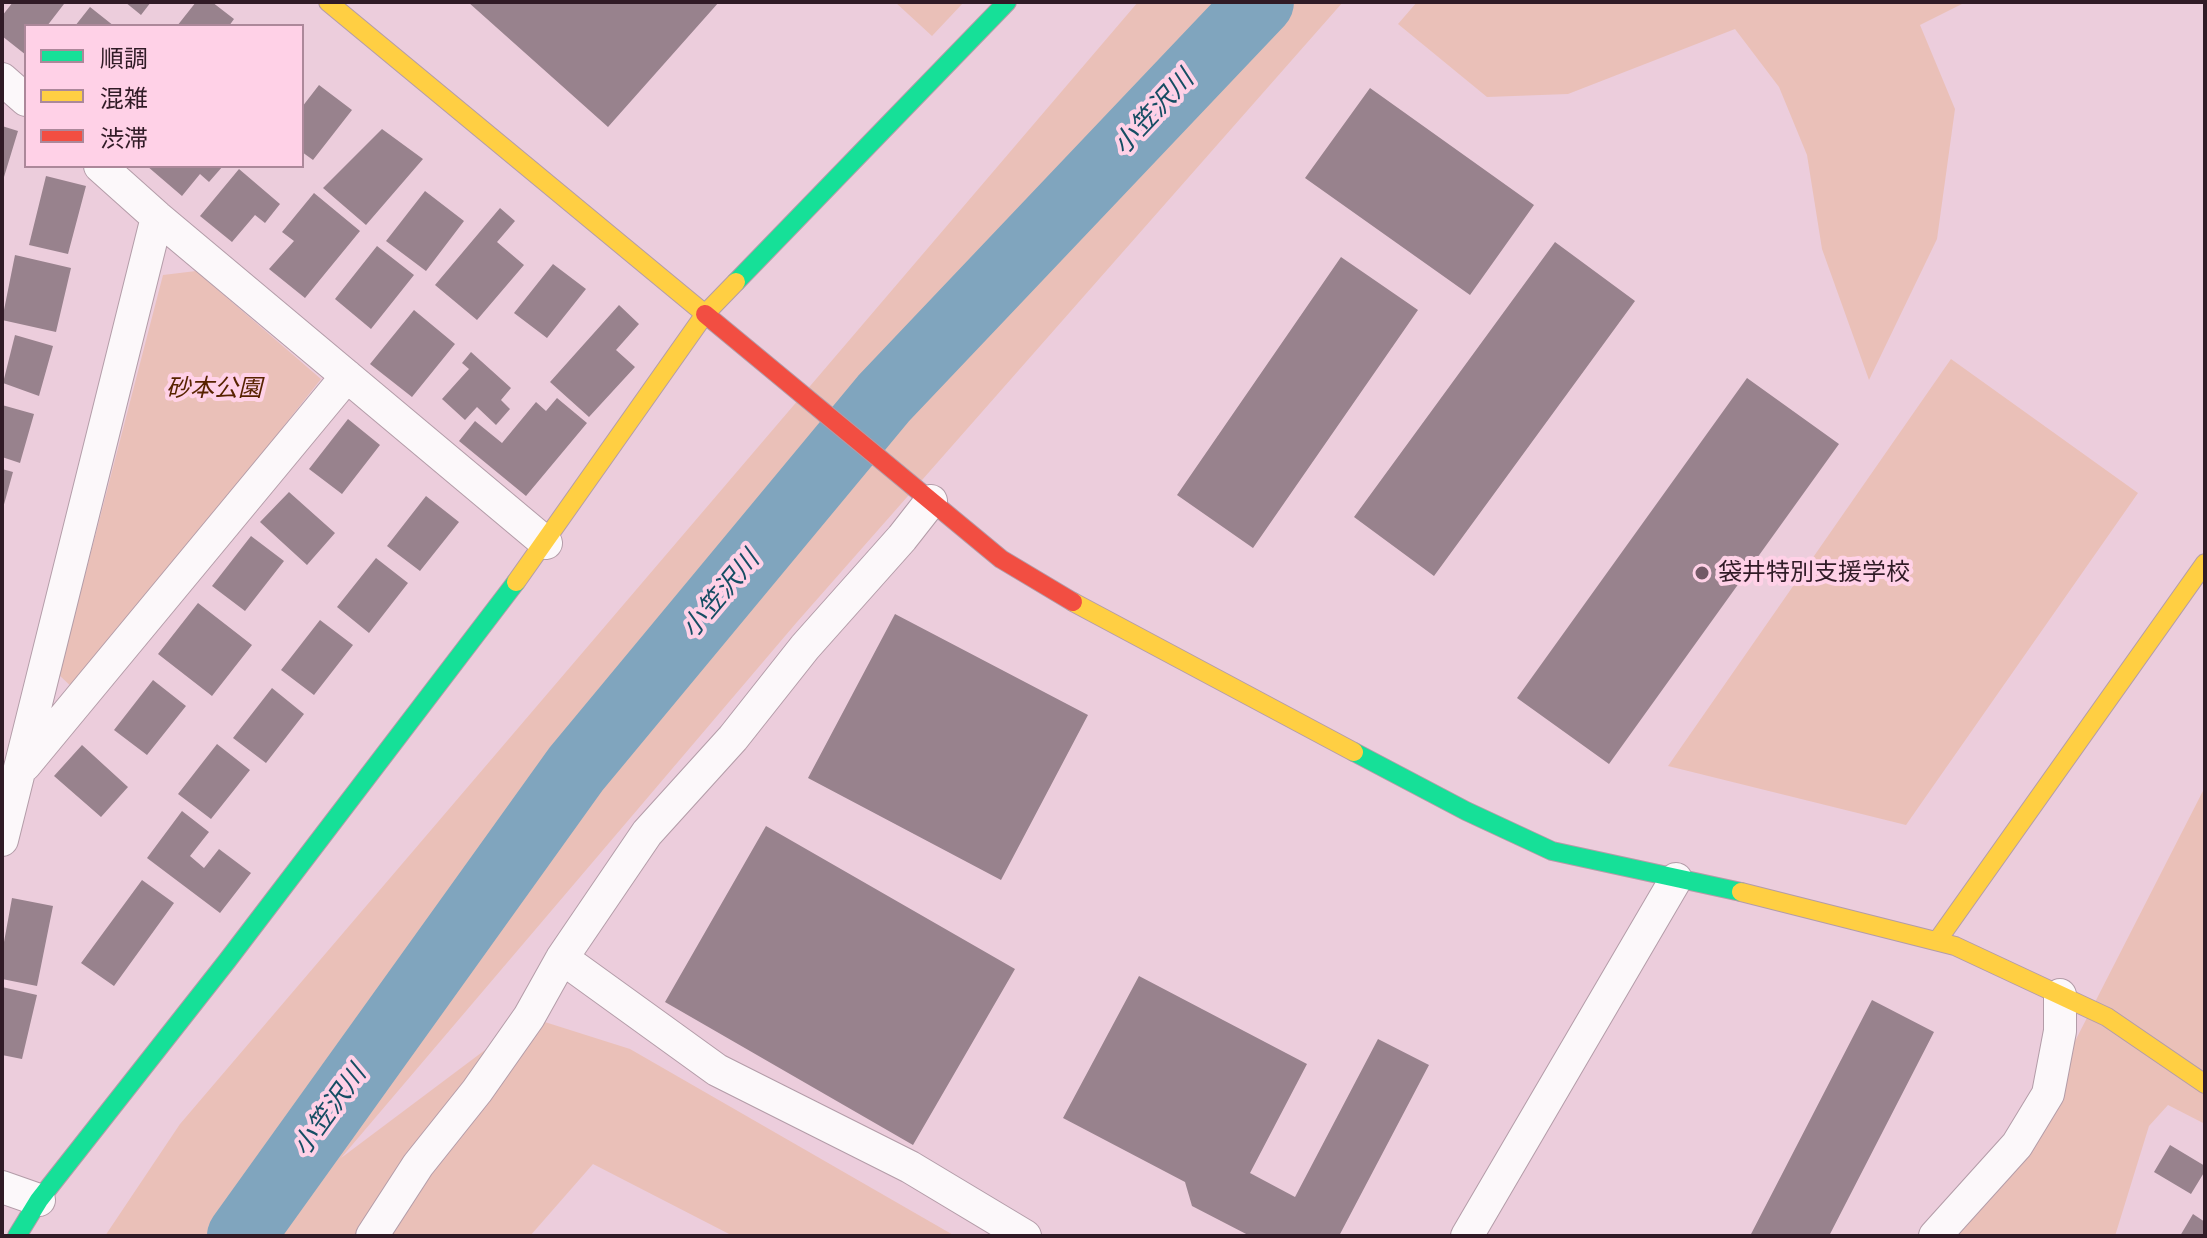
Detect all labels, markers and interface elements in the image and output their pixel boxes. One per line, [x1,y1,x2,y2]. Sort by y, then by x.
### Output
legend [24,24,304,168]
text: 順調 [100,44,148,73]
water label: 小笠沢川 [1107,64,1201,162]
text: 混雑 [100,84,148,113]
text: 渋滞 [100,124,148,153]
park label: 砂本公園 [166,375,262,403]
water label: 小笠沢川 [676,545,766,645]
place label: 袋井特別支援学校 [1718,559,1910,587]
marker: 袋井特別支援学校 [1693,564,1711,582]
water label: 小笠沢川 [287,1060,373,1162]

